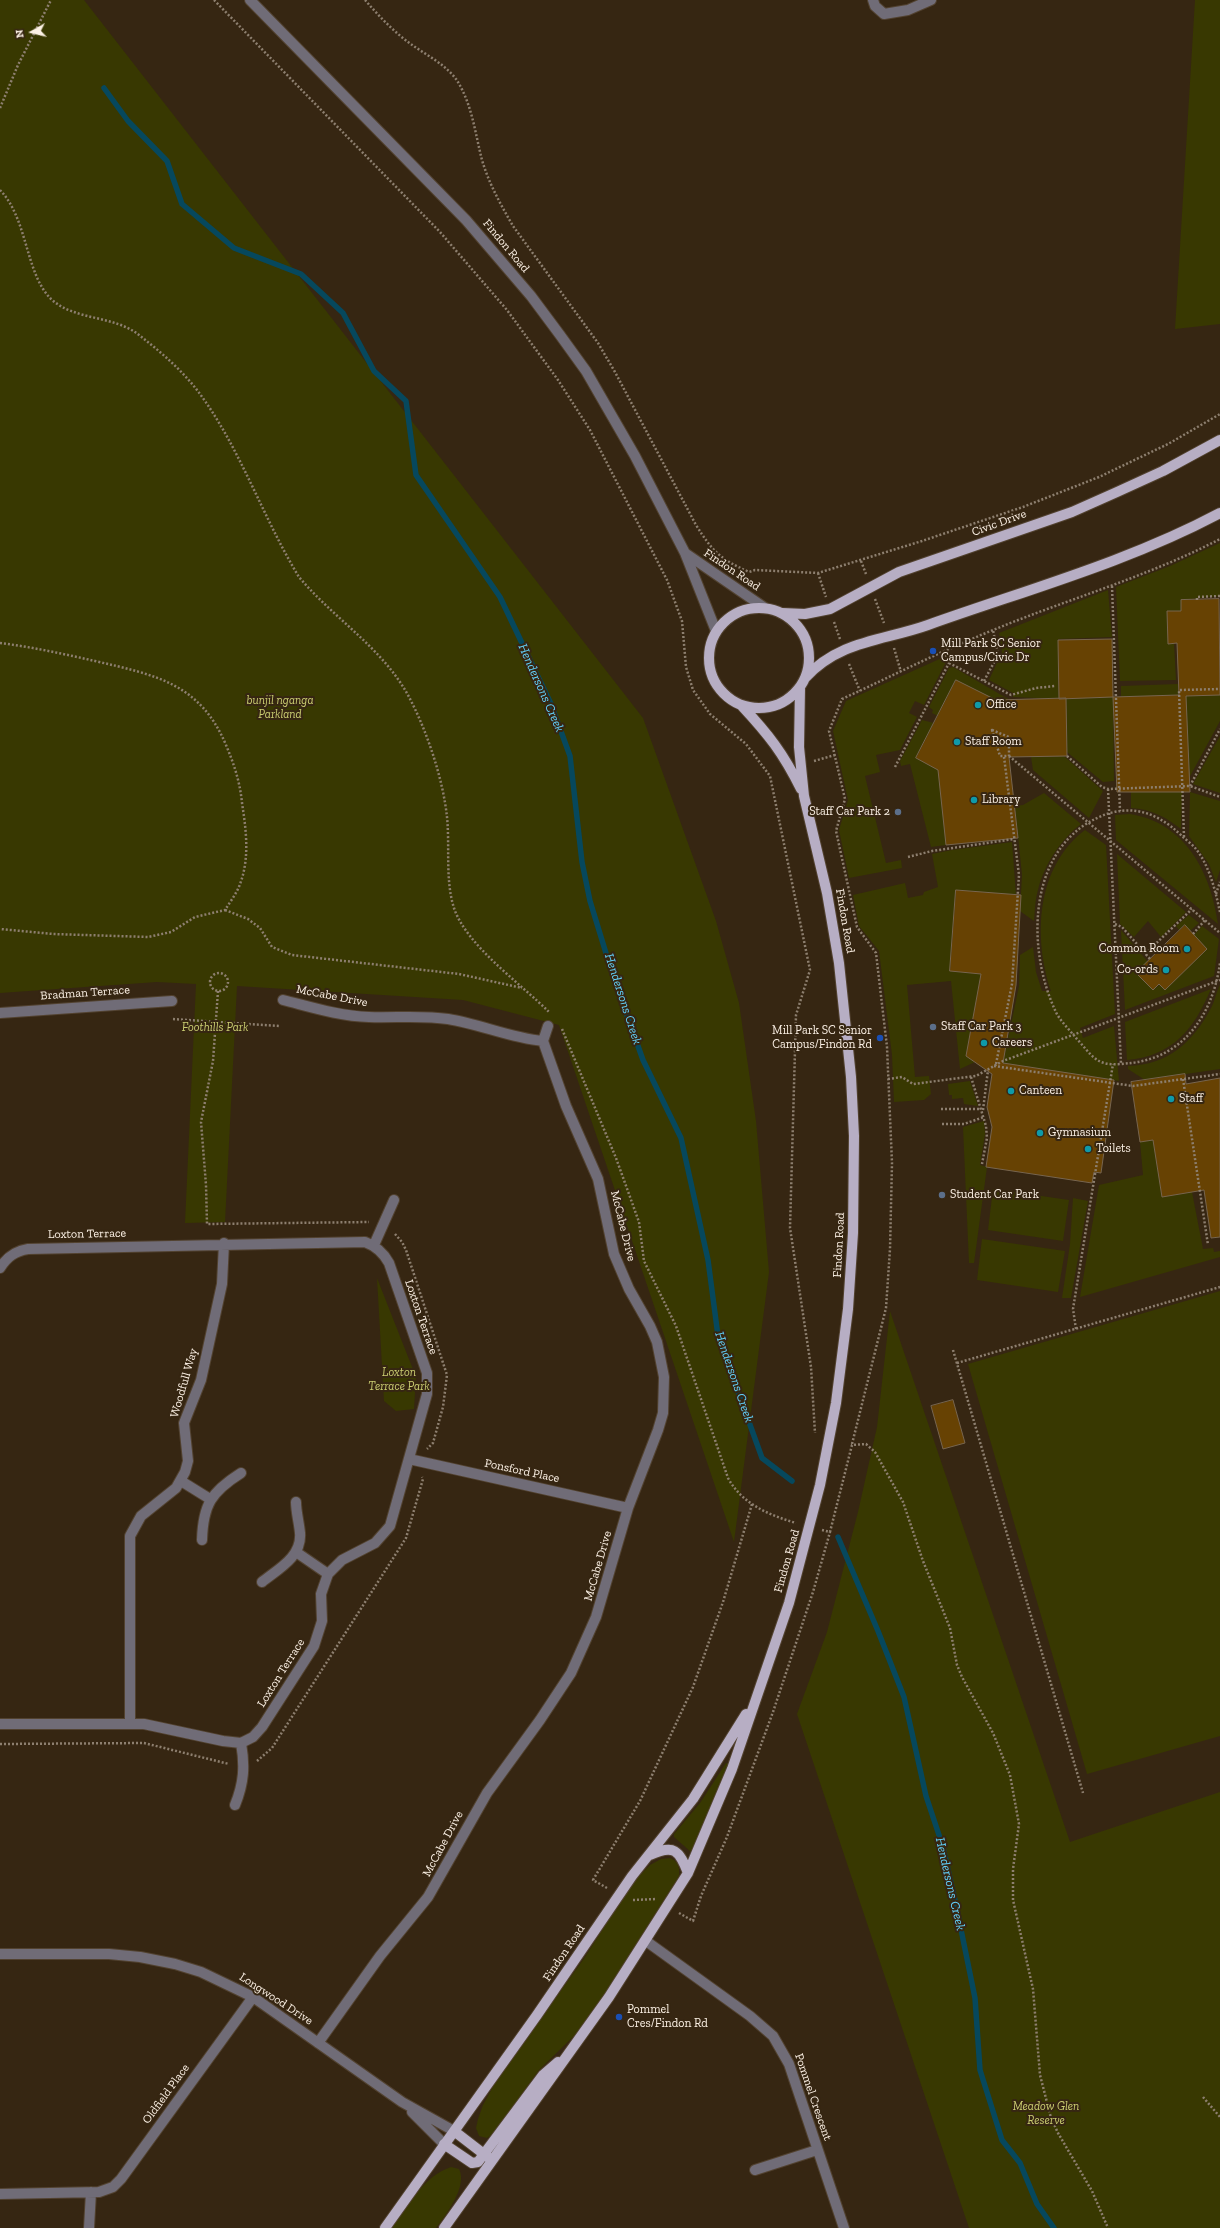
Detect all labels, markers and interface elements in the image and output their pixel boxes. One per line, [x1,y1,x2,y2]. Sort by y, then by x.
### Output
north arrow [12,12,52,52]
text: N [13,29,27,39]
street label: Findon Road [480,216,532,276]
street label: Civic Drive [970,506,1028,540]
street label: Findon Road [701,546,763,594]
place label: Mill Park SC Senior Campus/Civic Dr [941,637,1041,665]
water label: Hendersons Creek [515,641,567,735]
marker: Mill Park SC Senior Campus/Civic Dr [928,646,938,656]
park label: bunjil nganga Parkland [246,694,314,722]
place label: Office [986,698,1016,712]
marker: Office [973,700,983,710]
place label: Staff Room [965,735,1022,749]
marker: Staff Room [952,737,962,747]
place label: Library [982,793,1020,807]
marker: Library [969,795,979,805]
place label: Staff Car Park 2 [809,805,890,819]
marker: Staff Car Park 2 [893,807,903,817]
street label: Findon Road [832,888,858,954]
place label: Common Room [1099,942,1179,956]
marker: Common Room [1182,944,1192,954]
water label: Hendersons Creek [601,951,645,1047]
place label: Co-ords [1117,963,1158,977]
marker: Co-ords [1161,965,1171,975]
street label: McCabe Drive [295,982,369,1010]
street label: Bradman Terrace [40,983,130,1003]
place label: Staff Car Park 3 [941,1020,1021,1034]
park label: Foothills Park [182,1021,248,1035]
marker: Staff Car Park 3 [928,1022,938,1032]
place label: Mill Park SC Senior Campus/Findon Rd [772,1024,872,1052]
marker: Mill Park SC Senior Campus/Findon Rd [875,1033,885,1043]
place label: Careers [992,1036,1032,1050]
marker: Careers [979,1038,989,1048]
place label: Canteen [1019,1084,1062,1098]
marker: Canteen [1006,1086,1016,1096]
place label: Staff [1179,1092,1203,1106]
marker: Staff [1166,1094,1176,1104]
place label: Gymnasium [1048,1126,1111,1140]
marker: Gymnasium [1035,1128,1045,1138]
place label: Toilets [1096,1142,1131,1156]
marker: Toilets [1083,1144,1093,1154]
place label: Student Car Park [950,1188,1039,1202]
street label: McCabe Drive [607,1189,639,1263]
marker: Student Car Park [937,1190,947,1200]
street label: Findon Road [830,1212,848,1278]
street label: Loxton Terrace [48,1226,126,1242]
street label: Loxton Terrace [401,1278,441,1356]
water label: Hendersons Creek [711,1330,757,1424]
street label: Woodfull Way [167,1347,201,1419]
park label: Loxton Terrace Park [368,1366,430,1394]
street label: Ponsford Place [483,1456,561,1486]
street label: Findon Road [771,1528,803,1594]
street label: McCabe Drive [581,1529,615,1603]
street label: Loxton Terrace [254,1636,308,1710]
street label: McCabe Drive [420,1809,466,1879]
water label: Hendersons Creek [932,1836,968,1932]
street label: Findon Road [540,1922,588,1984]
street label: Longwood Drive [236,1970,316,2028]
place label: Pommel Cres/Findon Rd [627,2003,708,2031]
marker: Pommel Cres/Findon Rd [614,2012,624,2022]
street label: Pommel Crescent [791,2052,835,2142]
street label: Oldfield Place [139,2061,193,2127]
park label: Meadow Glen Reserve [1013,2100,1079,2128]

